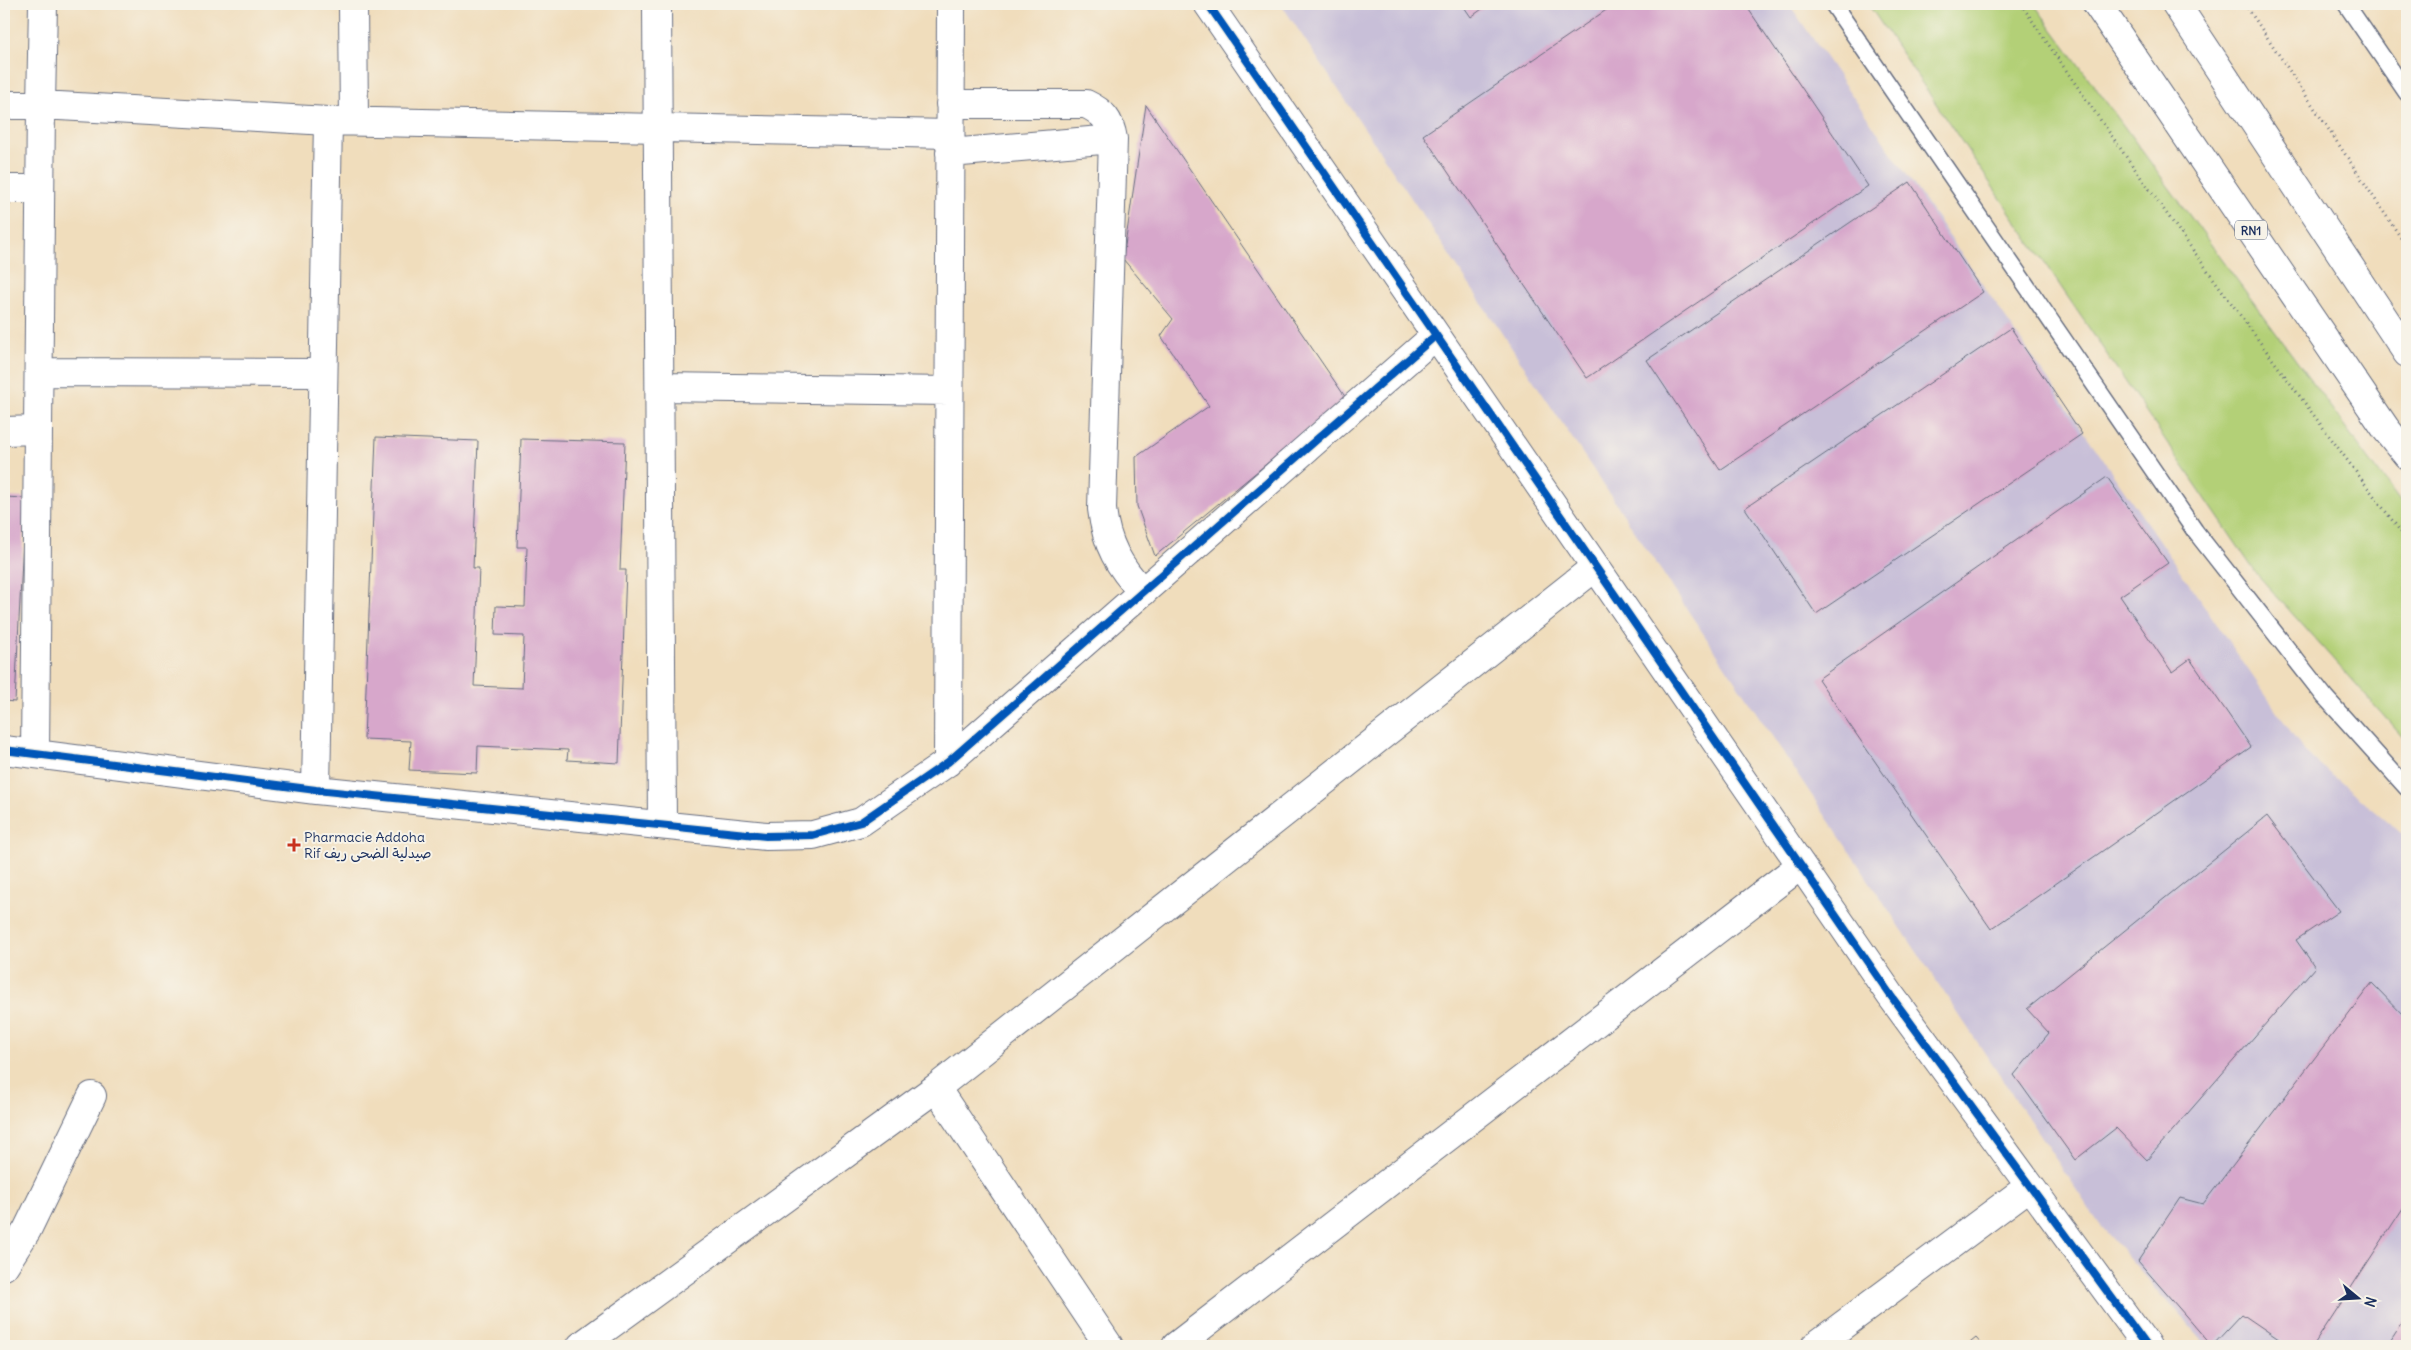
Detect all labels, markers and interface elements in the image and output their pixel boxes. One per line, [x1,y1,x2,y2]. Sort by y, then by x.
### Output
road number: RN1 [2235,220,2267,240]
place label: Pharmacie Addoha Rif صيدلية الضحى ريف [304,828,432,862]
marker: Pharmacie Addoha Rif صيدلية الضحى ريف [288,839,300,851]
north arrow [2334,1272,2384,1322]
text: N [2360,1295,2380,1309]

